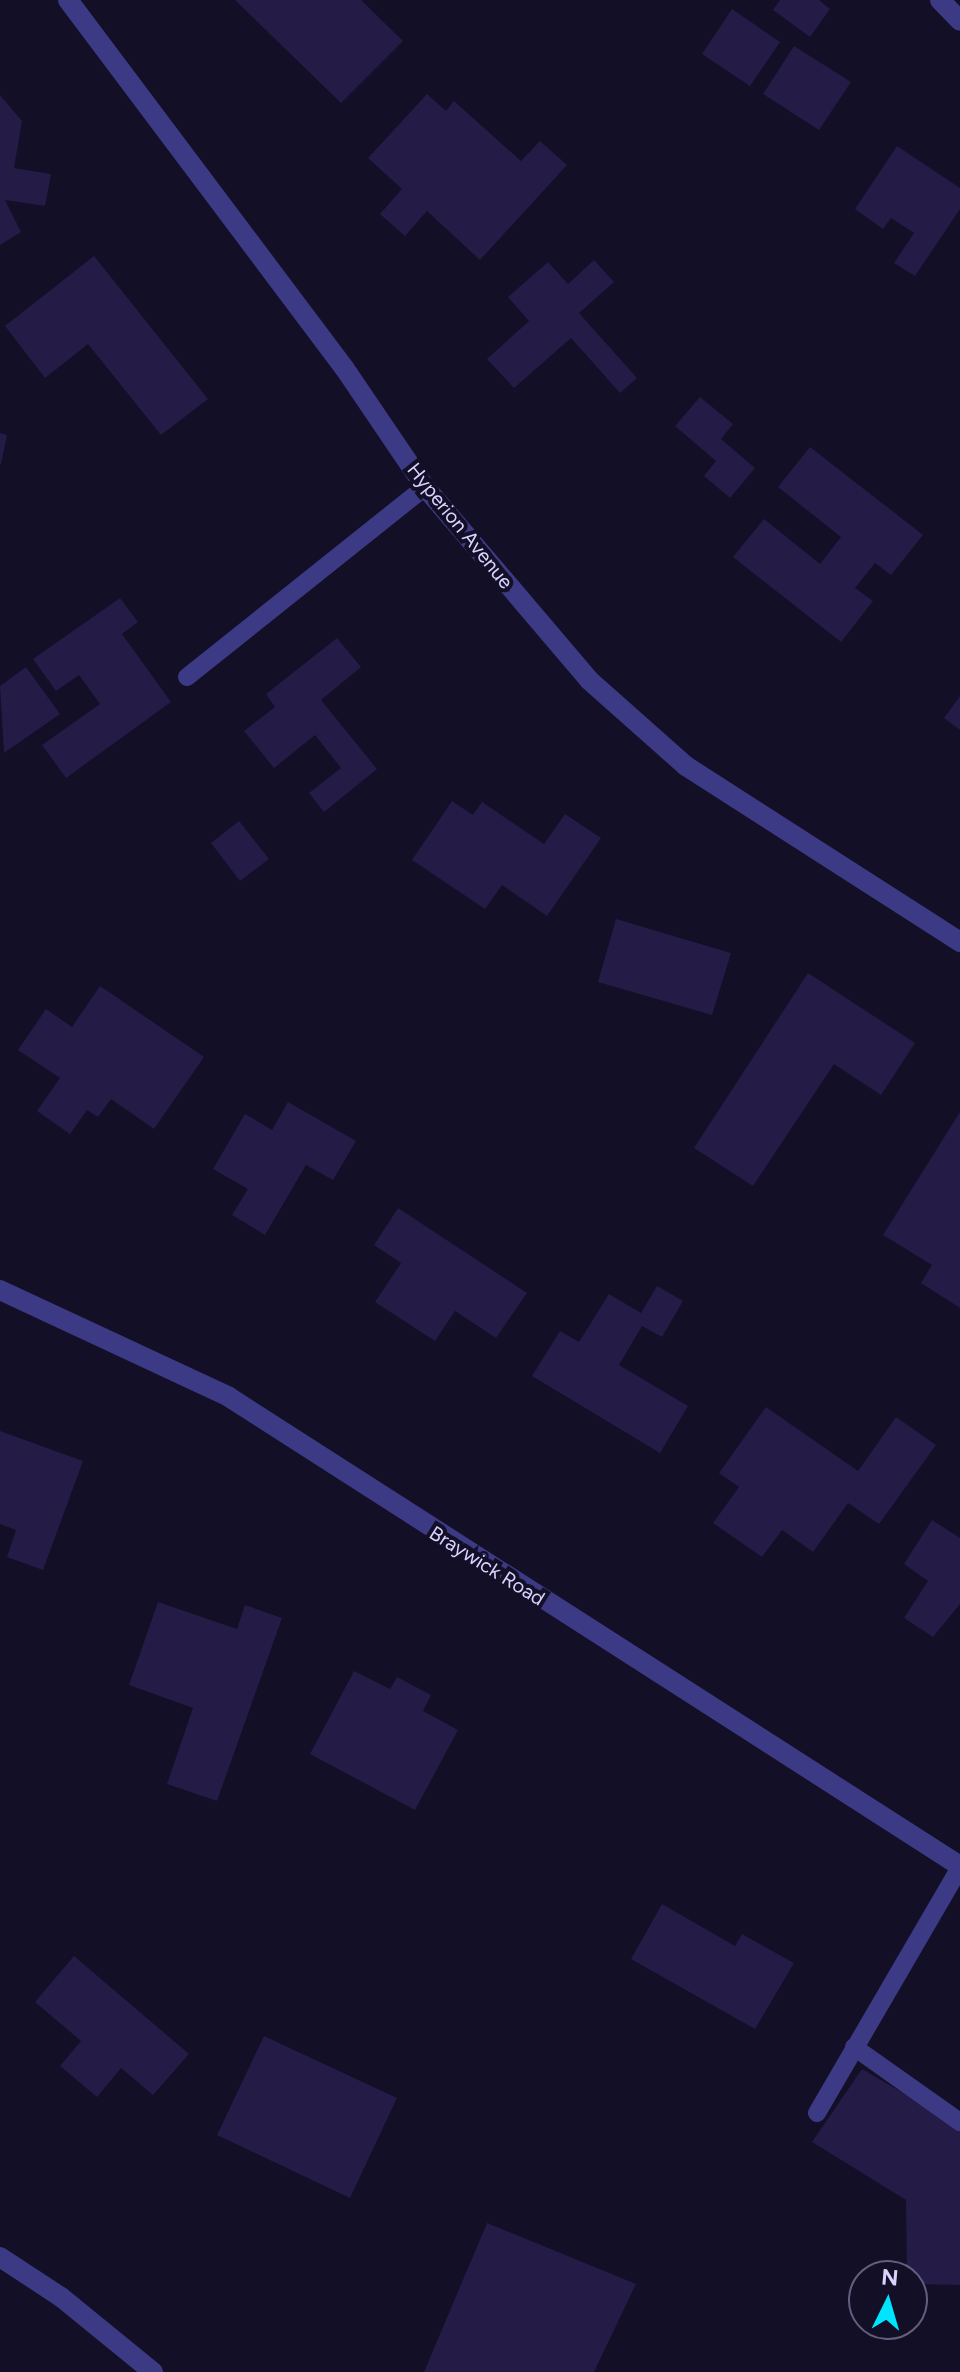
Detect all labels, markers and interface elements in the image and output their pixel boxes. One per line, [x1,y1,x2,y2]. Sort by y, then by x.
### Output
street label: Hyperion Avenue [402,458,518,594]
street label: Braywick Road [425,1521,549,1611]
north arrow [848,2260,928,2340]
text: N [880,2263,900,2292]

